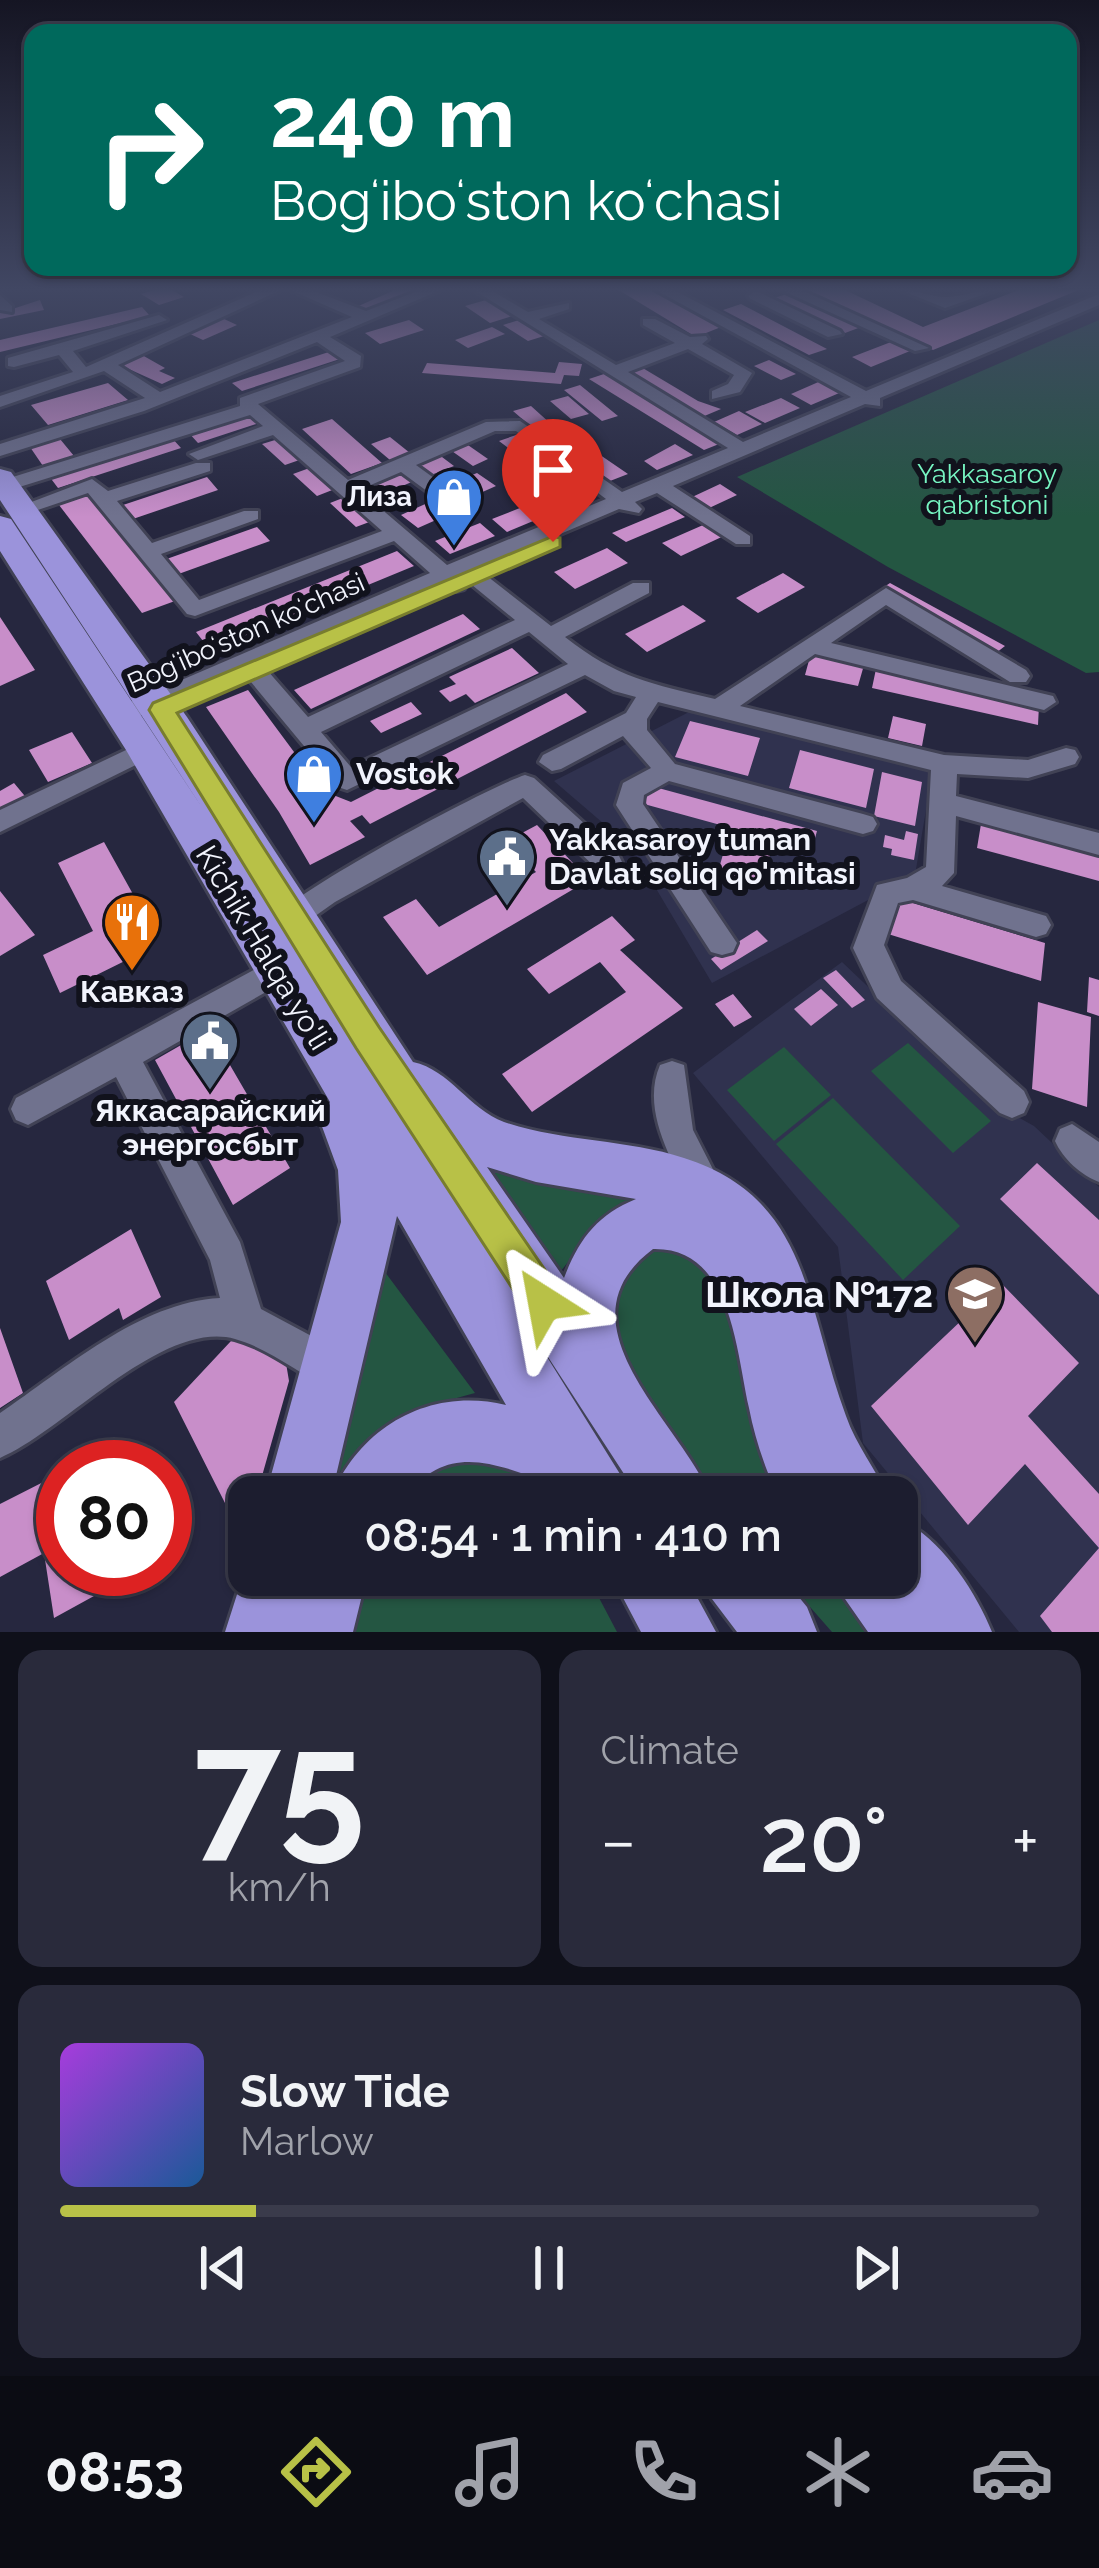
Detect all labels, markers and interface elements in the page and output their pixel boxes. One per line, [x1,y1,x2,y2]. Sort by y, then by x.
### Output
text: 240 m [270,68,515,167]
icon: right [72,72,228,228]
text: Bogʻiboʻston koʻchasi [270,169,782,233]
pin [502,419,604,542]
icon: arrive [520,437,586,503]
park label: Yakkasaroy qabristoni [917,458,1057,520]
shop icon: Лиза [423,466,485,548]
place label: Лиза [347,481,412,512]
street label: Bogʻiboʻston koʻchasi [122,566,369,699]
shop icon: Vostok [283,743,345,825]
place label: Vostok [356,756,454,791]
place label: Yakkasaroy tuman Davlat soliq qo'mitasi [549,822,856,891]
public building icon: Yakkasaroy tuman Davlat soliq qo'mitasi [476,826,538,908]
street label: Kichik Halqa yo'li [189,839,338,1056]
restaurant icon: Кавказ [101,891,163,973]
place label: Кавказ [80,974,184,1009]
public building icon: Яккасарайский энергосбыт [179,1010,241,1092]
place label: Яккасарайский энергосбыт [94,1093,326,1162]
position arrow [481,1240,607,1366]
school or university icon: Школа №172 [944,1263,1006,1345]
place label: Школа №172 [705,1273,933,1315]
speed limit sign: 80 [36,1440,192,1596]
text: 08:54 · 1 min · 410 m [364,1509,782,1562]
text: 75 [193,1694,365,1878]
text: Climate [601,1727,739,1773]
text: 20° [760,1787,888,1893]
text: − [601,1802,636,1879]
text: + [1012,1802,1039,1879]
text: km/h [228,1864,331,1910]
text: Slow Tide [240,2065,450,2118]
text: Marlow [240,2118,374,2164]
icon: previous [190,2235,256,2301]
icon: pause [516,2235,582,2301]
icon: next [843,2235,909,2301]
icon: directions [274,2430,358,2514]
icon: music [448,2430,532,2514]
icon: phone [622,2430,706,2514]
icon: climate [796,2430,880,2514]
icon: car [970,2430,1054,2514]
text: 08:53 [45,2440,184,2504]

